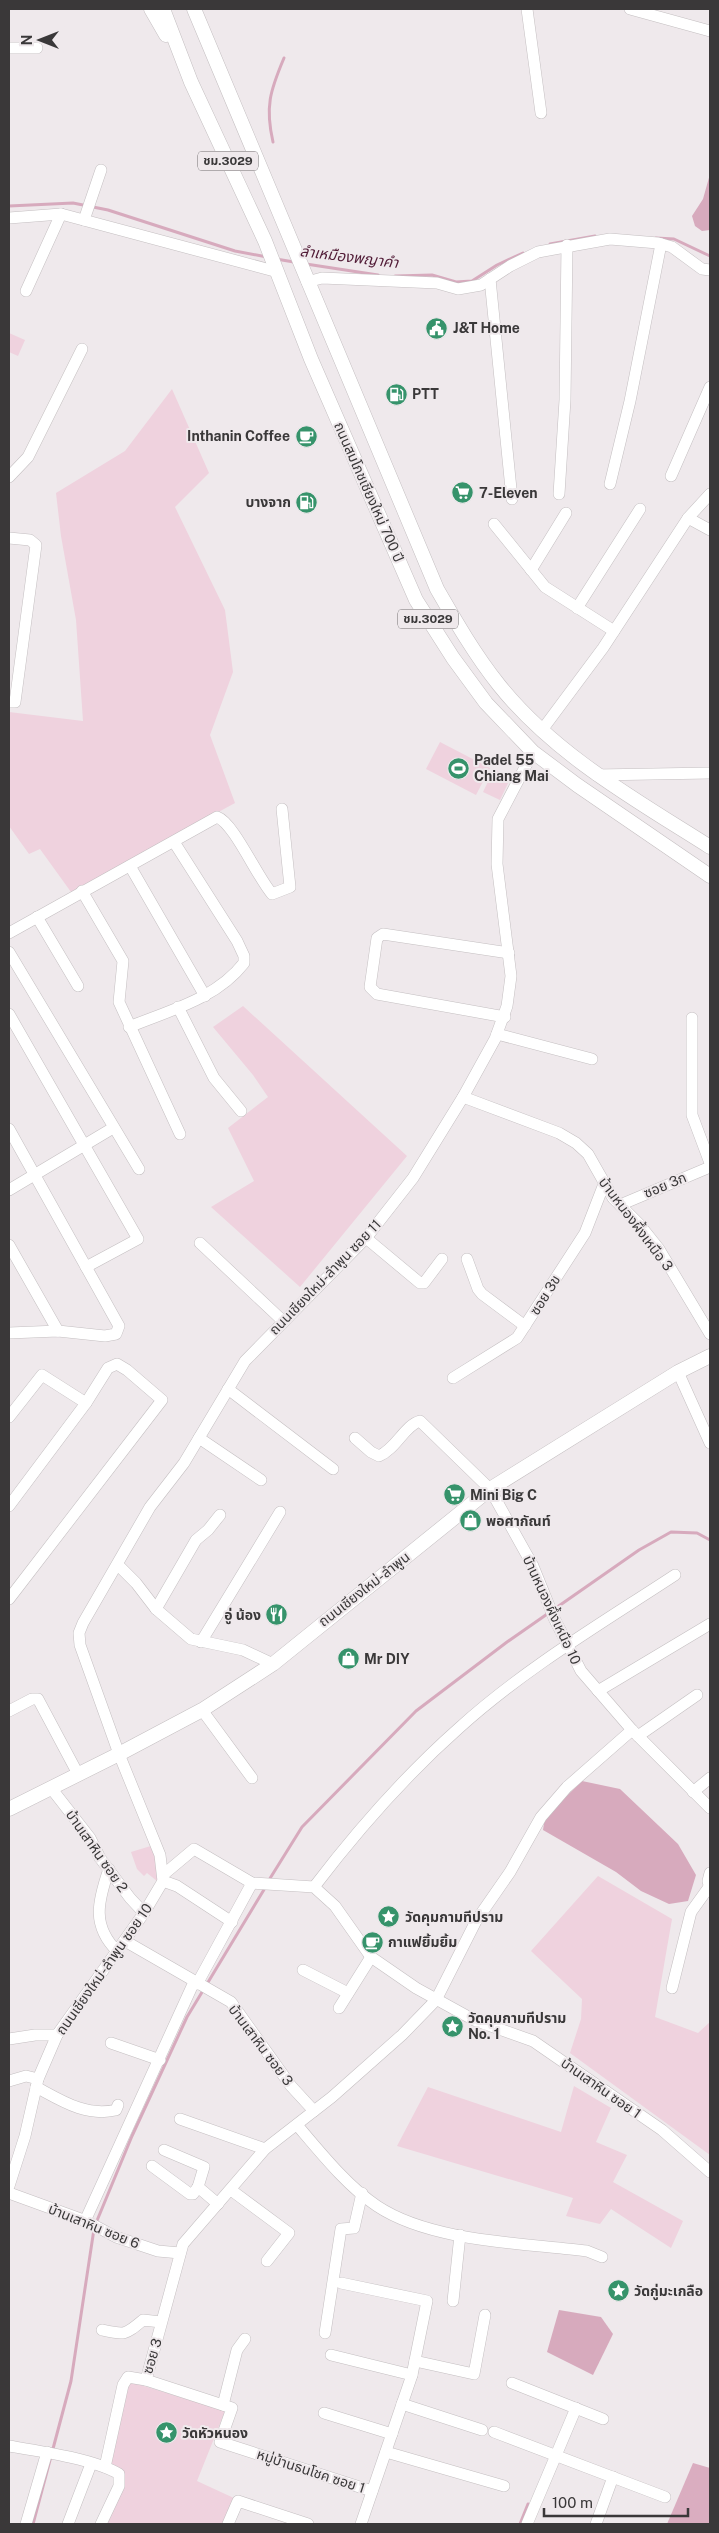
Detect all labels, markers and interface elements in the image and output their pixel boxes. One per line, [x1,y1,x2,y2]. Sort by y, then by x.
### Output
north arrow [15,15,65,65]
text: N [19,35,35,45]
road number: ชม.3029 [198,152,258,170]
water label: ลำเหมืองพญาคำ [299,242,400,271]
public building icon: J&T Home [425,316,449,340]
place label: J&T Home [453,320,520,336]
fuel station icon: PTT [384,382,408,406]
place label: PTT [412,386,439,402]
street label: ถนนสมโภชเชียงใหม่ 700 ปี [331,420,407,564]
cafe icon: Inthanin Coffee [294,424,318,448]
place label: Inthanin Coffee [187,428,290,444]
supermarket icon: 7-Eleven [451,481,475,505]
place label: 7-Eleven [479,485,538,501]
fuel station icon: บางจาก [295,490,319,514]
place label: บางจาก [245,494,291,510]
road number: ชม.3029 [398,610,458,628]
place label: Padel 55 Chiang Mai [474,752,549,784]
sports icon: Padel 55 Chiang Mai [446,756,470,780]
street label: ซอย 3ก [641,1169,689,1201]
street label: บ้านหนองผึ้งเหนือ 3 [596,1173,678,1274]
street label: ถนนเชียงใหม่-ลำพูน ซอย 11 [266,1216,385,1338]
street label: ซอย 3ข [527,1272,563,1318]
supermarket icon: Mini Big C [442,1483,466,1507]
place label: Mini Big C [470,1487,537,1503]
shop icon: พอศากัณท์ [458,1509,482,1533]
place label: พอศากัณท์ [486,1513,551,1529]
street label: ถนนเชียงใหม่-ลำพูน [315,1548,413,1630]
street label: บ้านหนองผึ้งเหนือ 10 [520,1552,586,1667]
restaurant icon: อู่ น้อง [265,1603,289,1627]
place label: อู่ น้อง [224,1607,261,1625]
shop icon: Mr DIY [336,1647,360,1671]
place label: Mr DIY [364,1651,410,1667]
street label: บ้านเสาหิน ซอย 2 [63,1807,131,1895]
street label: ถนนเชียงใหม่-ลำพูน ซอย 10 [53,1900,156,2038]
place icon: วัดคุมกามทีปราม [377,1905,401,1929]
place label: วัดคุมกามทีปราม [405,1909,503,1926]
cafe icon: กาแฟยิ้มยิ้ม [360,1930,384,1954]
place label: กาแฟยิ้มยิ้ม [388,1933,457,1950]
street label: บ้านเสาหิน ซอย 3 [225,2001,297,2089]
place label: วัดคุมกามทีปราม No. 1 [468,2010,566,2042]
place icon: วัดคุมกามทีปราม No. 1 [440,2014,464,2038]
street label: บ้านเสาหิน ซอย 1 [558,2055,644,2121]
street label: บ้านเสาหิน ซอย 6 [46,2200,142,2252]
place icon: วัดกู่มะเกลือ [606,2279,630,2303]
place label: วัดกู่มะเกลือ [634,2283,703,2301]
street label: ซอย 3 [139,2336,165,2376]
place icon: วัดหัวหนอง [154,2421,178,2445]
place label: วัดหัวหนอง [182,2425,248,2441]
street label: หมู่บ้านธนโชค ซอย 1 [255,2446,367,2497]
scale bar [544,2486,688,2518]
text: 100 m [552,2494,593,2511]

